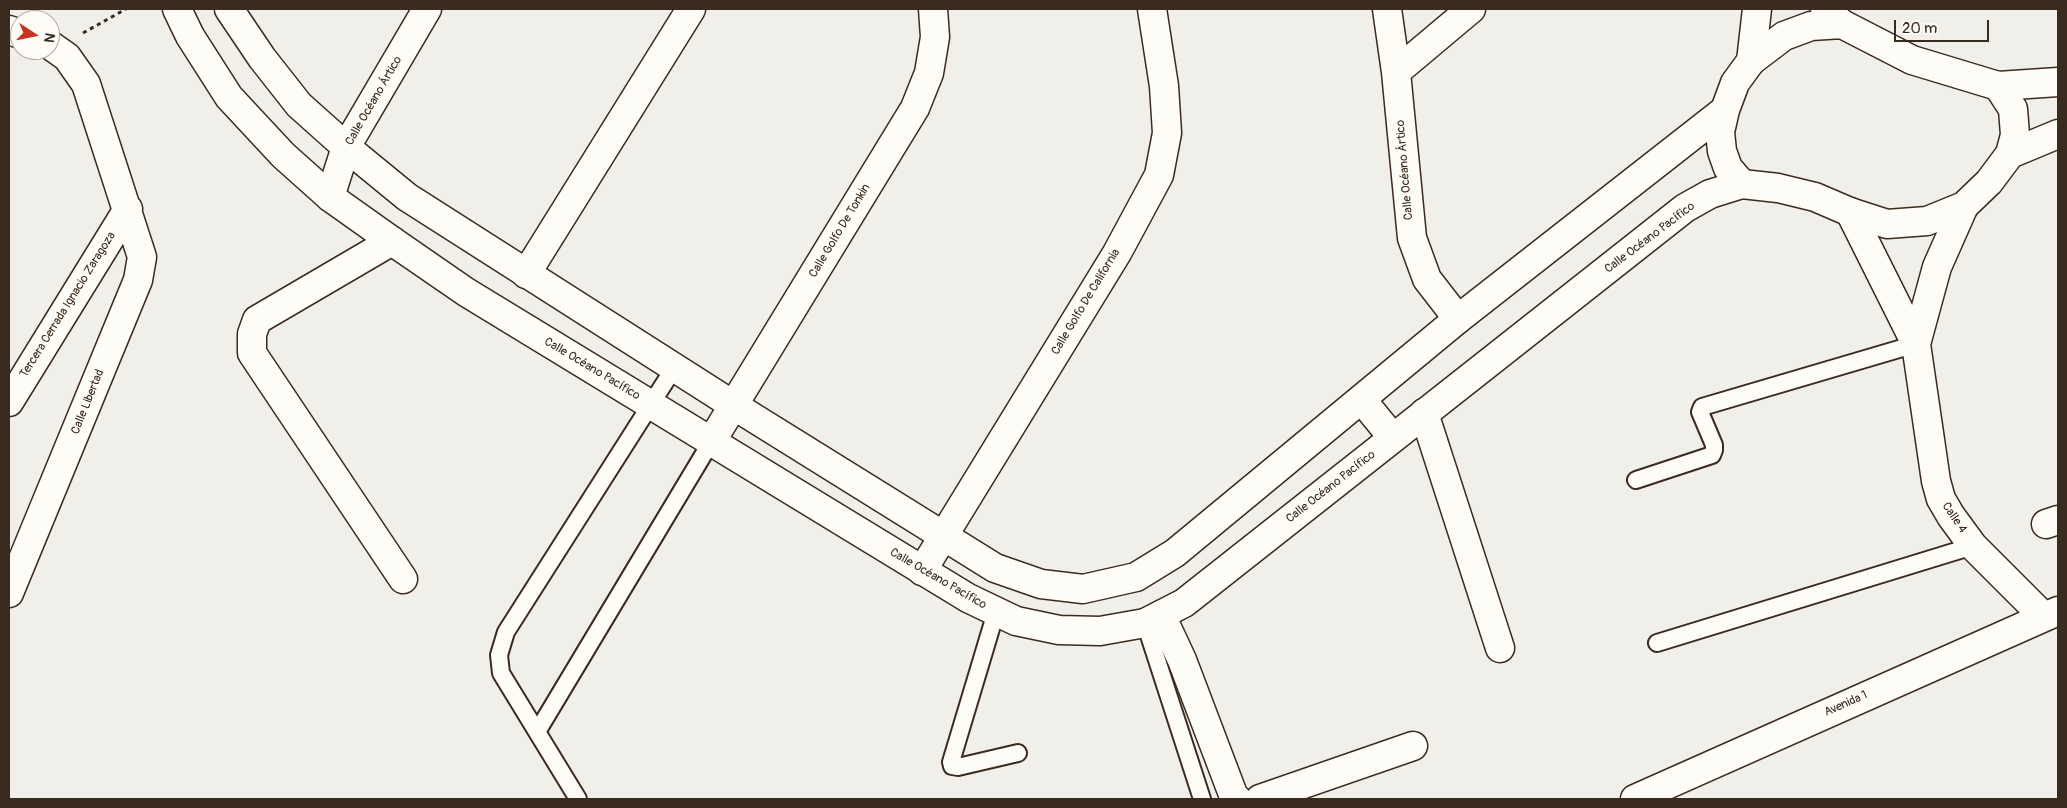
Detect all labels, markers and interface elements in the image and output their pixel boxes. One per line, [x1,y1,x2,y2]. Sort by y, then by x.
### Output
north arrow [10,10,60,60]
scale bar [1897,10,1992,42]
text: 20 m [1902,19,1937,38]
text: N [40,31,58,44]
street label: Calle Océano Ártico [343,54,405,148]
street label: Calle Océano Ártico [1393,119,1417,221]
street label: Calle Golfo De Tonkin [806,182,874,280]
street label: Calle Océano Pacífico [1602,199,1698,277]
street label: Tercera Cerrada Ignacio Zaragoza [17,229,119,381]
street label: Calle Golfo De California [1049,246,1123,358]
street label: Calle Océano Pacífico [541,335,643,403]
street label: Calle Libertad [68,368,108,436]
street label: Calle Océano Pacífico [1283,448,1379,526]
street label: Calle 4 [1938,500,1970,536]
street label: Calle Océano Pacífico [887,545,989,613]
street label: Avenida 1 [1822,688,1870,720]

